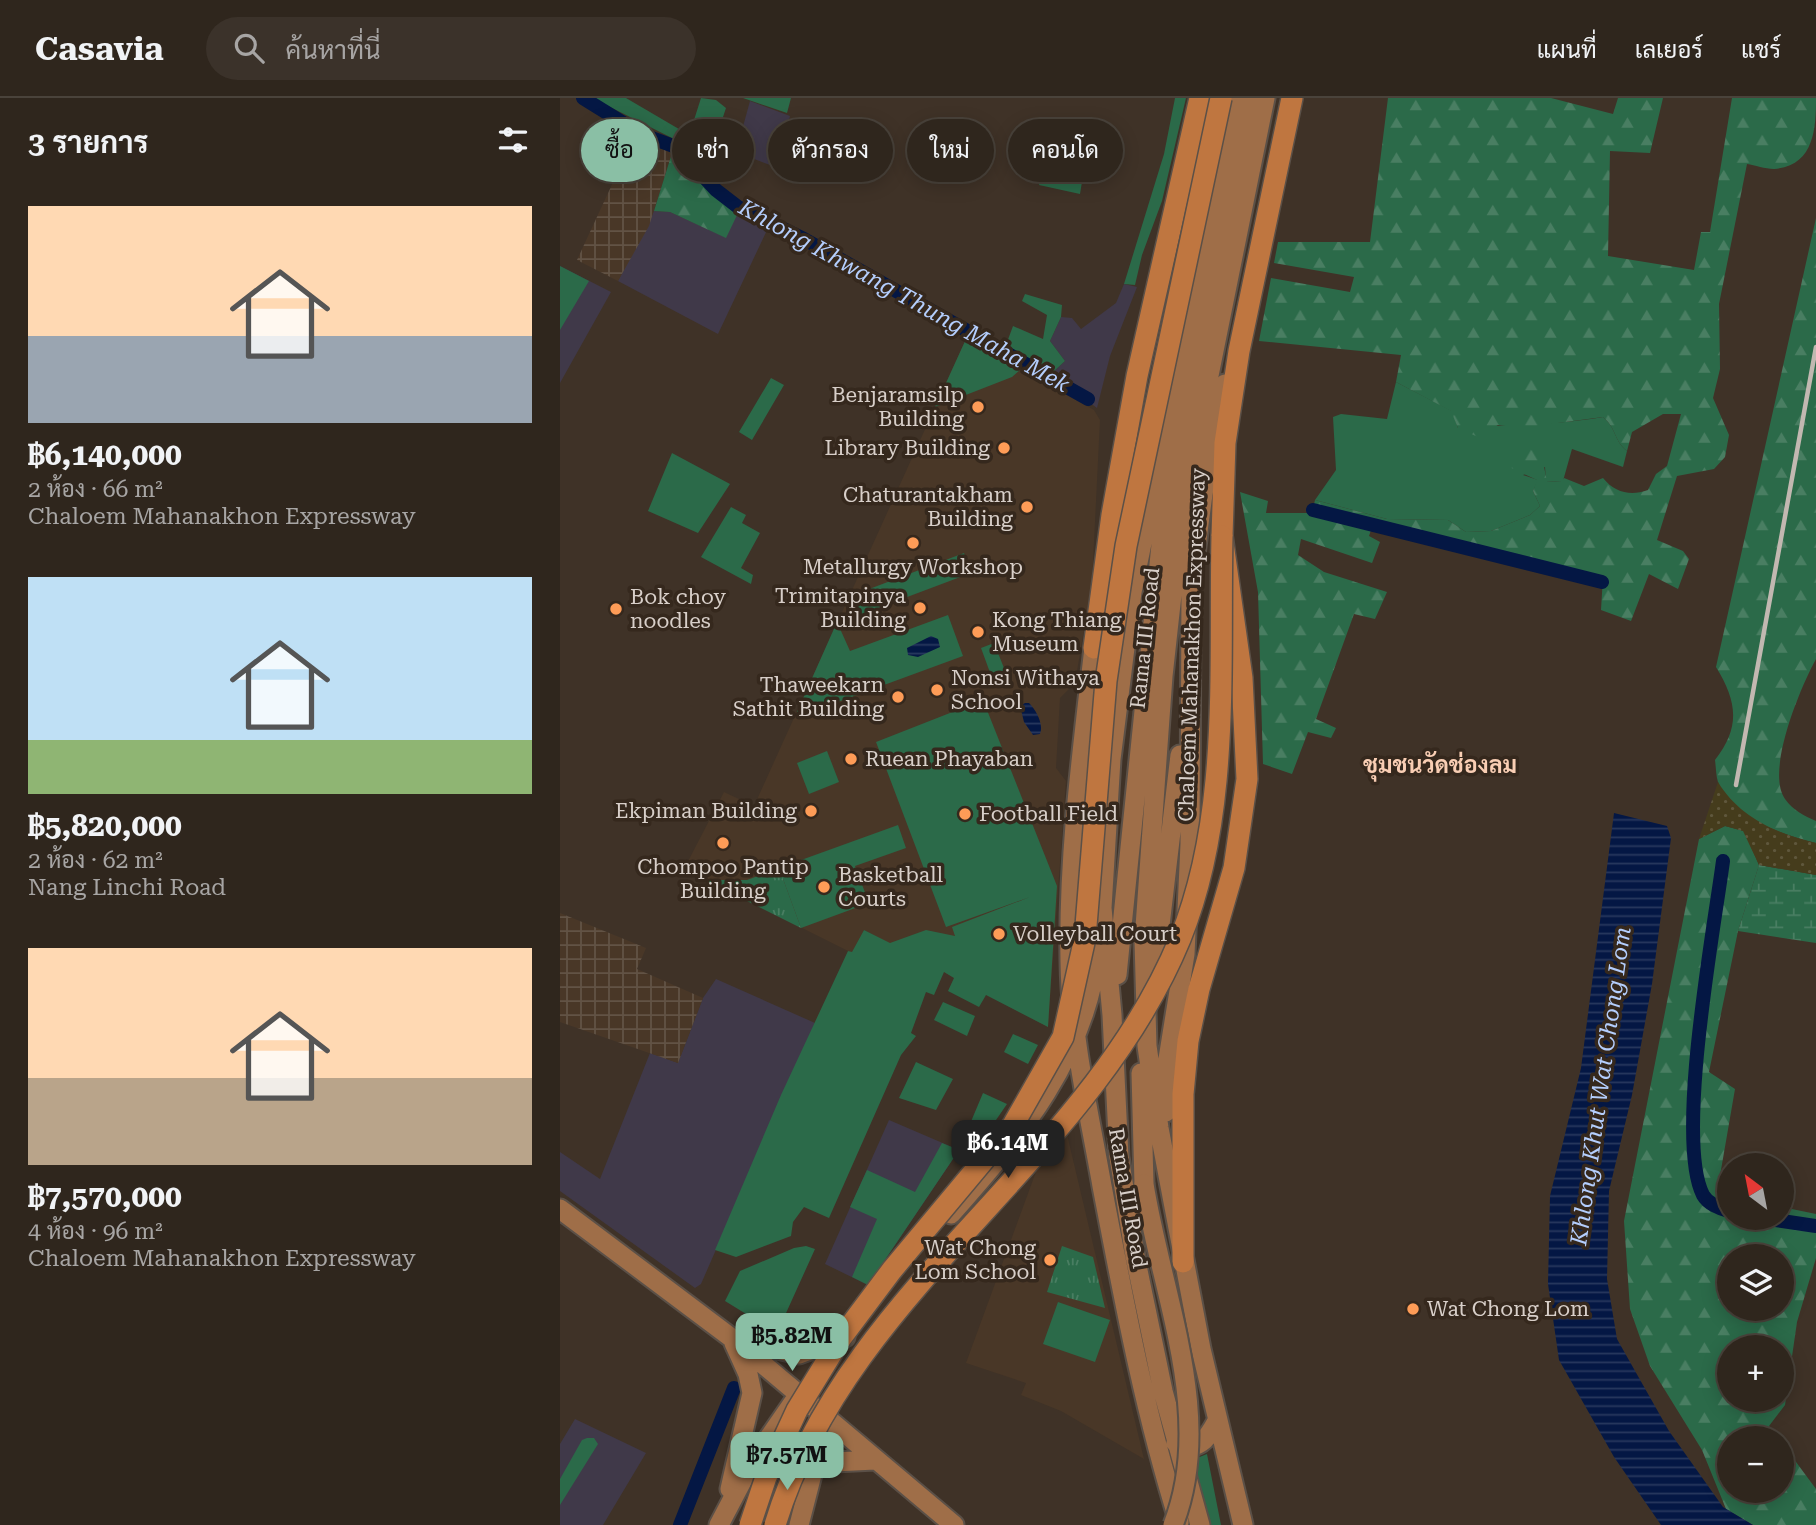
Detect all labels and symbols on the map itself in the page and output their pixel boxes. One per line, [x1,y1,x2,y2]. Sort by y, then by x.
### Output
water label: Khlong Khwang Thung Maha Mek [733,193,1074,399]
place label: Benjaramsilp Building [831,383,964,431]
marker: Benjaramsilp Building [970,399,986,415]
place label: Library Building [824,436,990,460]
marker: Library Building [996,440,1012,456]
street label: Chaloem Mahanakhon Expressway [1174,467,1210,822]
place label: Chaturantakham Building [843,483,1013,531]
marker: Chaturantakham Building [1019,499,1035,515]
marker: Metallurgy Workshop [905,535,921,551]
place label: Metallurgy Workshop [803,555,1023,579]
street label: Rama III Road [1126,566,1164,710]
place label: Trimitapinya Building [775,584,907,632]
place label: Bok choy noodles [630,585,726,633]
marker: Trimitapinya Building [912,600,928,616]
marker: Bok choy noodles [608,601,624,617]
place label: Kong Thiang Museum [992,608,1122,656]
marker: Kong Thiang Museum [970,624,986,640]
place label: Nonsi Withaya School [951,666,1100,714]
place label: Thaweekarn Sathit Building [733,673,884,721]
marker: Nonsi Withaya School [929,682,945,698]
marker: Thaweekarn Sathit Building [890,689,906,705]
place label: Ruean Phayaban [865,747,1034,771]
district label: ชุมชนวัดช่องลม [1363,750,1517,782]
marker: Ruean Phayaban [843,751,859,767]
place label: Ekpiman Building [615,799,797,823]
place label: Football Field [979,802,1118,826]
marker: Ekpiman Building [803,803,819,819]
marker: Football Field [957,806,973,822]
marker: Chompoo Pantip Building [715,835,731,851]
place label: Chompoo Pantip Building [637,855,809,903]
place label: Basketball Courts [838,863,944,911]
marker: Basketball Courts [816,879,832,895]
place label: Volleyball Court [1013,922,1177,946]
water label: Khlong Khut Wat Chong Lom [1565,925,1637,1248]
marker: Volleyball Court [991,926,1007,942]
pin: ฿6.14M [951,1121,1065,1180]
street label: Rama III Road [1104,1126,1152,1271]
north arrow [1717,1153,1794,1230]
place label: Wat Chong Lom School [915,1236,1037,1284]
marker: Wat Chong Lom School [1042,1252,1058,1268]
place label: Wat Chong Lom [1427,1297,1589,1321]
marker: Wat Chong Lom [1405,1301,1421,1317]
pin: ฿5.82M [735,1314,849,1373]
pin: ฿7.57M [730,1432,844,1492]

